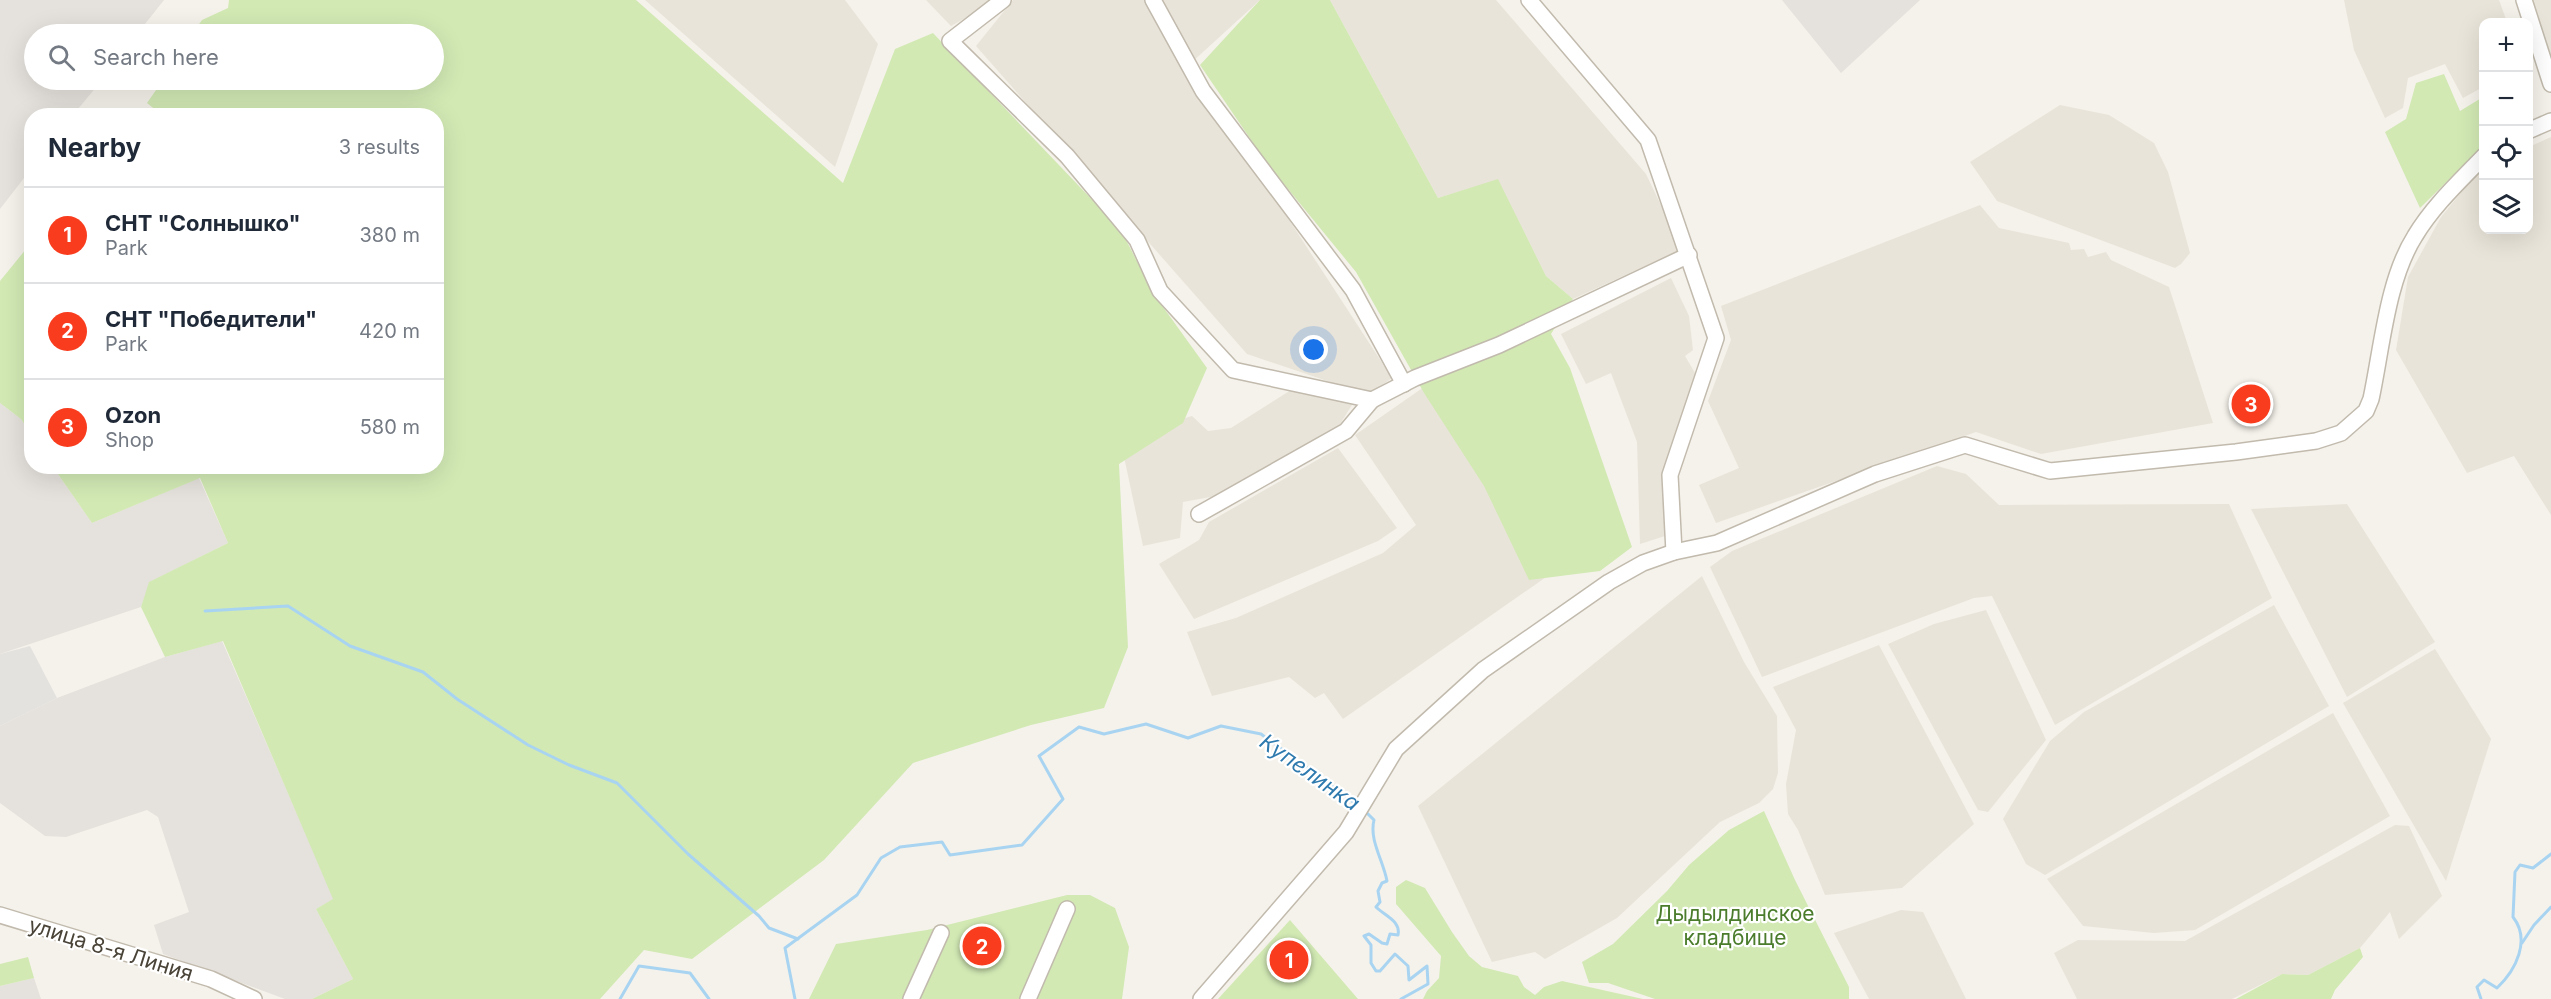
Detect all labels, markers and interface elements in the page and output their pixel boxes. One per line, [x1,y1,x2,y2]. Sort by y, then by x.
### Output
map controls [2479,18,2533,234]
button: + [2479,18,2533,72]
search box [24,24,444,90]
icon: search [45,41,78,74]
text: Search here [93,44,219,70]
button: − [2479,72,2533,126]
button: locate [2479,126,2533,180]
text: Nearby [48,132,141,163]
text: 3 results [339,135,420,159]
button: layers [2479,180,2533,234]
text: СНТ "Солнышко" [105,210,301,236]
text: 1 [63,223,72,247]
text: 380 m [360,223,420,247]
text: Park [105,236,148,260]
text: СНТ "Победители" [105,306,317,332]
text: 2 [61,319,74,343]
text: 420 m [359,319,420,343]
text: Park [105,332,148,356]
your location [1299,335,1328,364]
pin: 3 [2232,382,2270,426]
text: Ozon [105,402,161,428]
text: 3 [61,415,74,439]
text: 580 m [360,415,420,439]
text: Shop [105,428,154,452]
water label: Купелинка [1255,728,1365,816]
park label: Дыдылдинское кладбище [1655,901,1815,950]
street label: улица 8-я Линия [26,912,196,986]
pin: 2 [962,924,1002,968]
pin: 1 [1270,938,1308,982]

